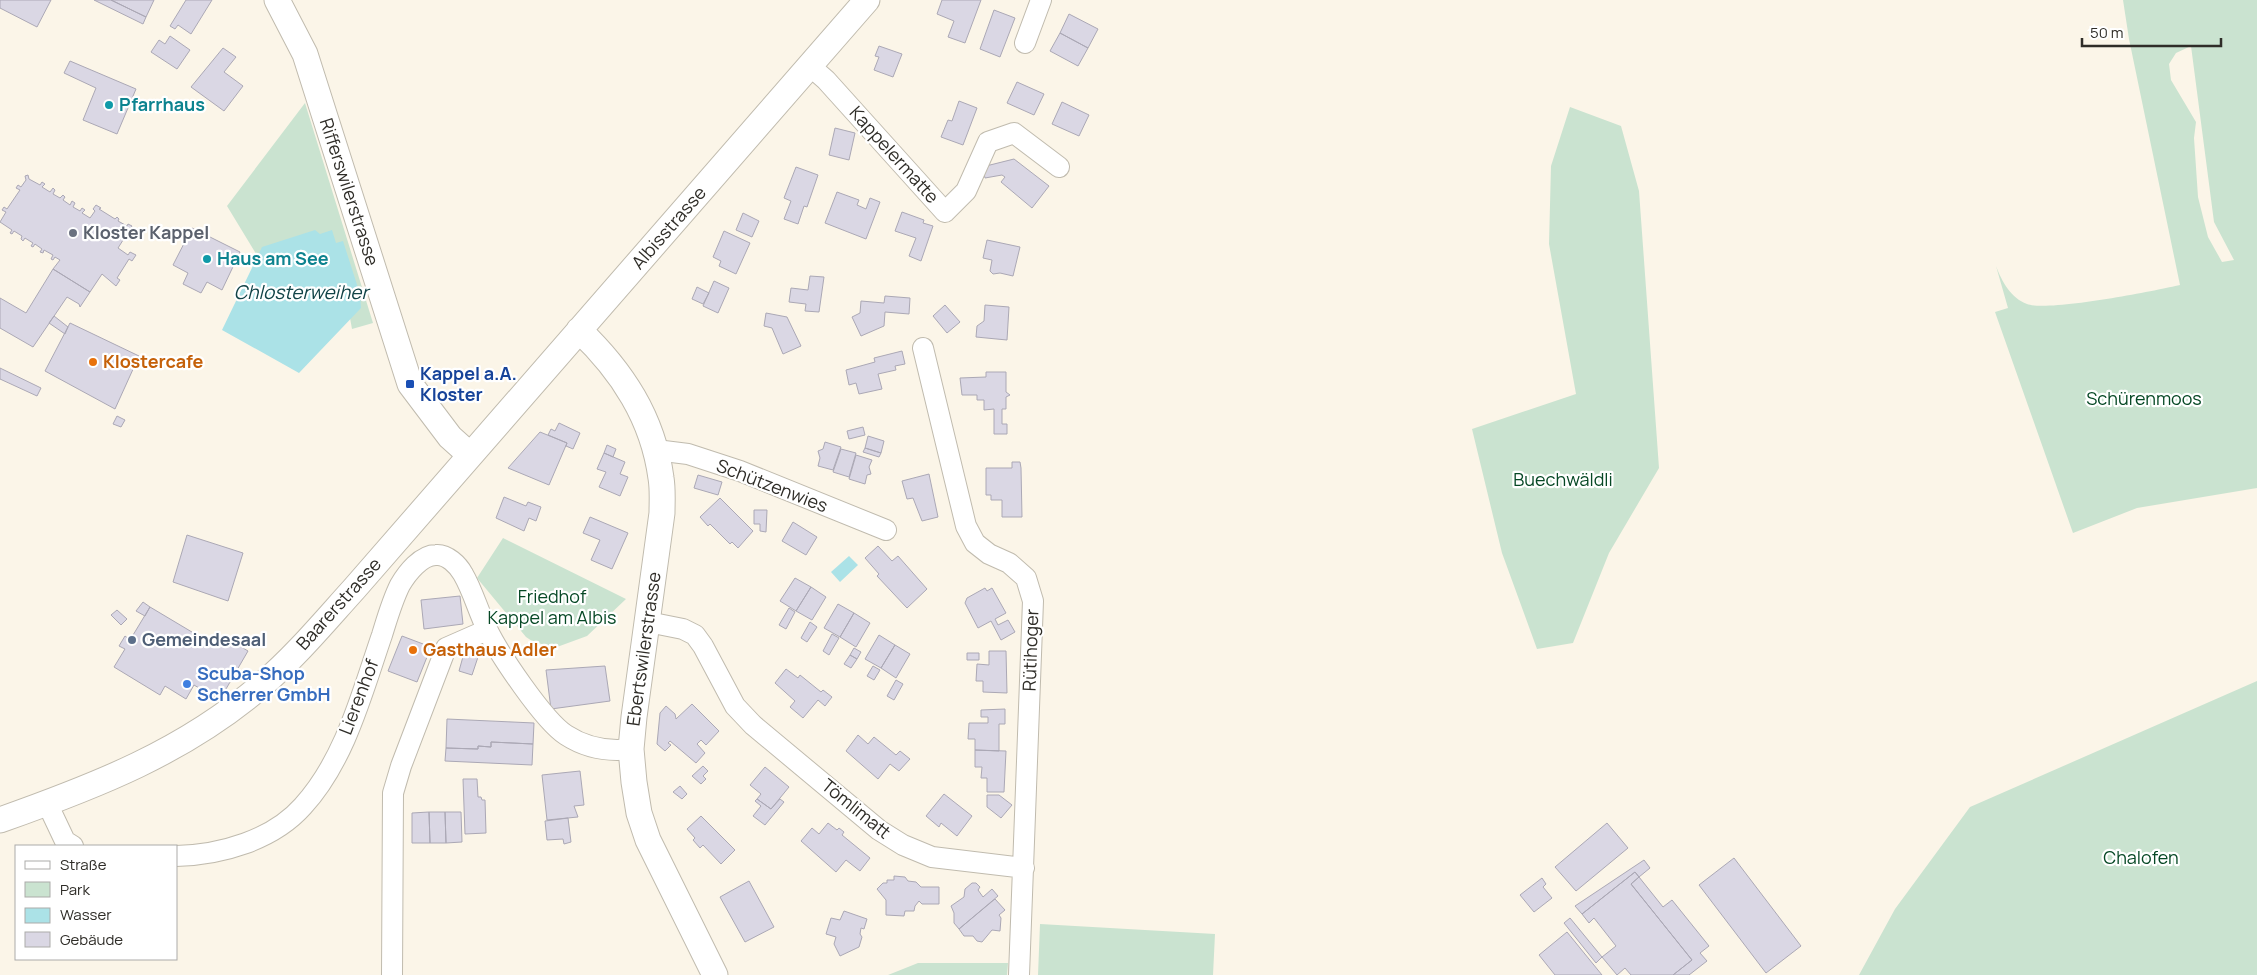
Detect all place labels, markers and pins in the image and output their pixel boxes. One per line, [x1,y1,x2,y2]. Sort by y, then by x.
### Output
place label: Pfarrhaus [119,92,205,116]
marker: Pfarrhaus [103,99,115,111]
place label: Kloster Kappel [83,220,209,244]
marker: Kloster Kappel [67,227,79,239]
place label: Haus am See [217,246,329,270]
marker: Haus am See [201,253,213,265]
place label: Klostercafe [103,349,203,373]
marker: Klostercafe [87,356,99,368]
place label: Kappel a.A. Kloster [420,361,517,406]
marker: Kappel a.A. Kloster [404,378,416,390]
place label: Gemeindesaal [142,627,266,651]
marker: Gemeindesaal [126,634,138,646]
place label: Gasthaus Adler [423,637,557,661]
marker: Gasthaus Adler [407,644,419,656]
place label: Scuba-Shop Scherrer GmbH [197,661,331,706]
marker: Scuba-Shop Scherrer GmbH [181,678,193,690]

